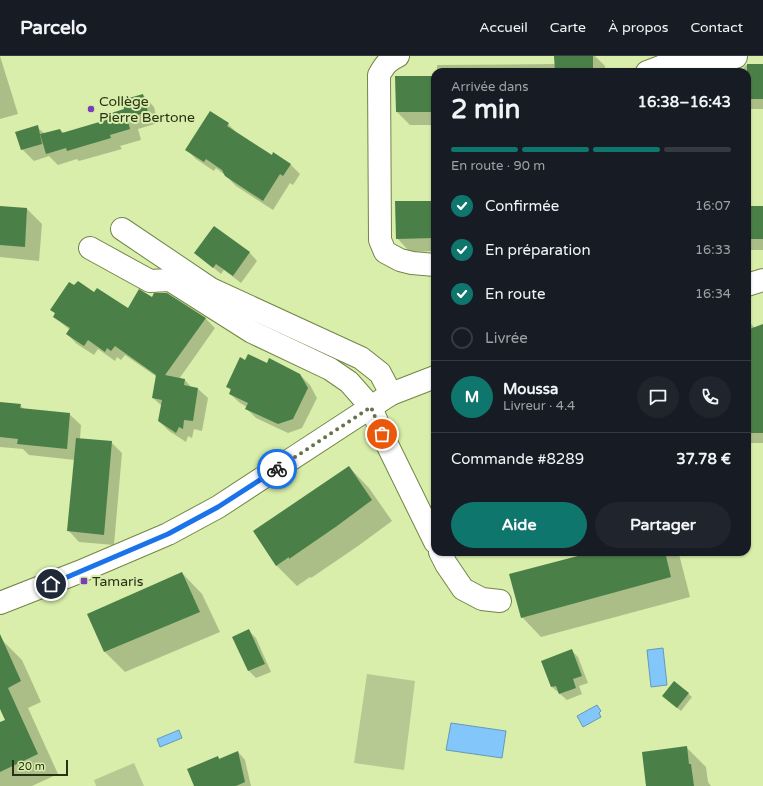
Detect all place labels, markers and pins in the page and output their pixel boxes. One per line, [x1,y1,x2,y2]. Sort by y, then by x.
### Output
place label: Collège Pierre Bertone [99,93,195,126]
marker: Collège Pierre Bertone [86,104,96,114]
pin [365,417,399,451]
pin [34,567,68,601]
place label: Tamaris [92,573,144,590]
marker: Tamaris [79,576,89,586]

